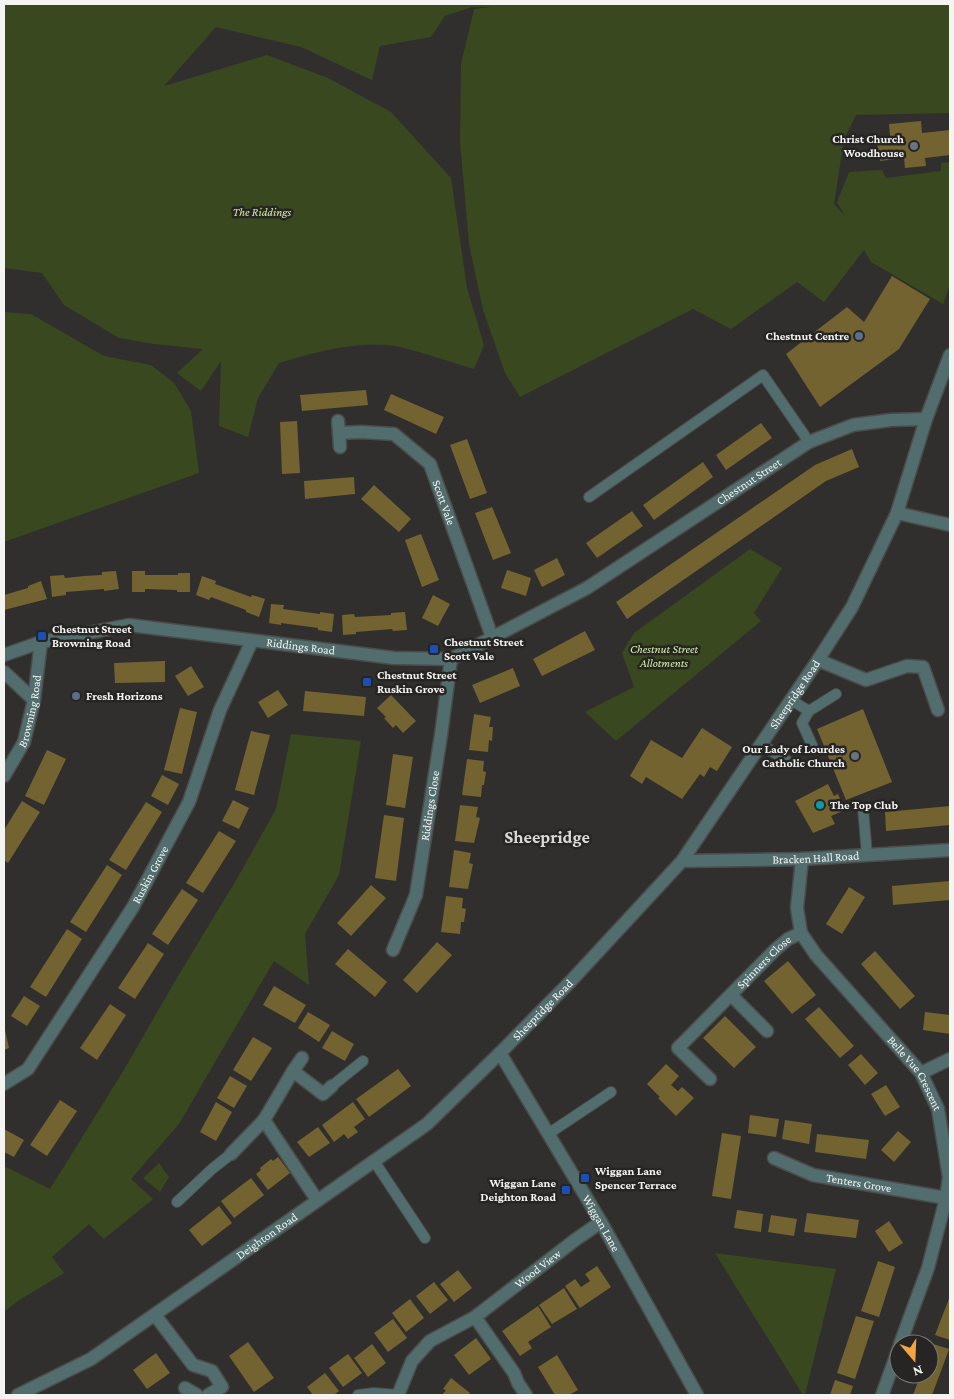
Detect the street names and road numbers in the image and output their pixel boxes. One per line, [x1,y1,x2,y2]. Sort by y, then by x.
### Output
street label: Chestnut Street [714,455,785,508]
street label: Scott Vale [429,478,458,527]
street label: Riddings Road [266,635,337,658]
street label: Sheepridge Road [766,657,823,732]
street label: Browning Road [15,673,44,750]
street label: Riddings Close [418,770,442,842]
street label: Ruskin Grove [129,843,171,906]
street label: Bracken Hall Road [772,848,861,866]
street label: Spinners Close [734,932,794,992]
street label: Sheepridge Road [509,976,576,1043]
street label: Belle Vue Crescent [884,1033,945,1114]
street label: Tenters Grove [825,1170,893,1195]
street label: Wiggan Lane [579,1192,623,1254]
street label: Deighton Road [234,1209,301,1262]
street label: Wood View [512,1246,564,1291]

